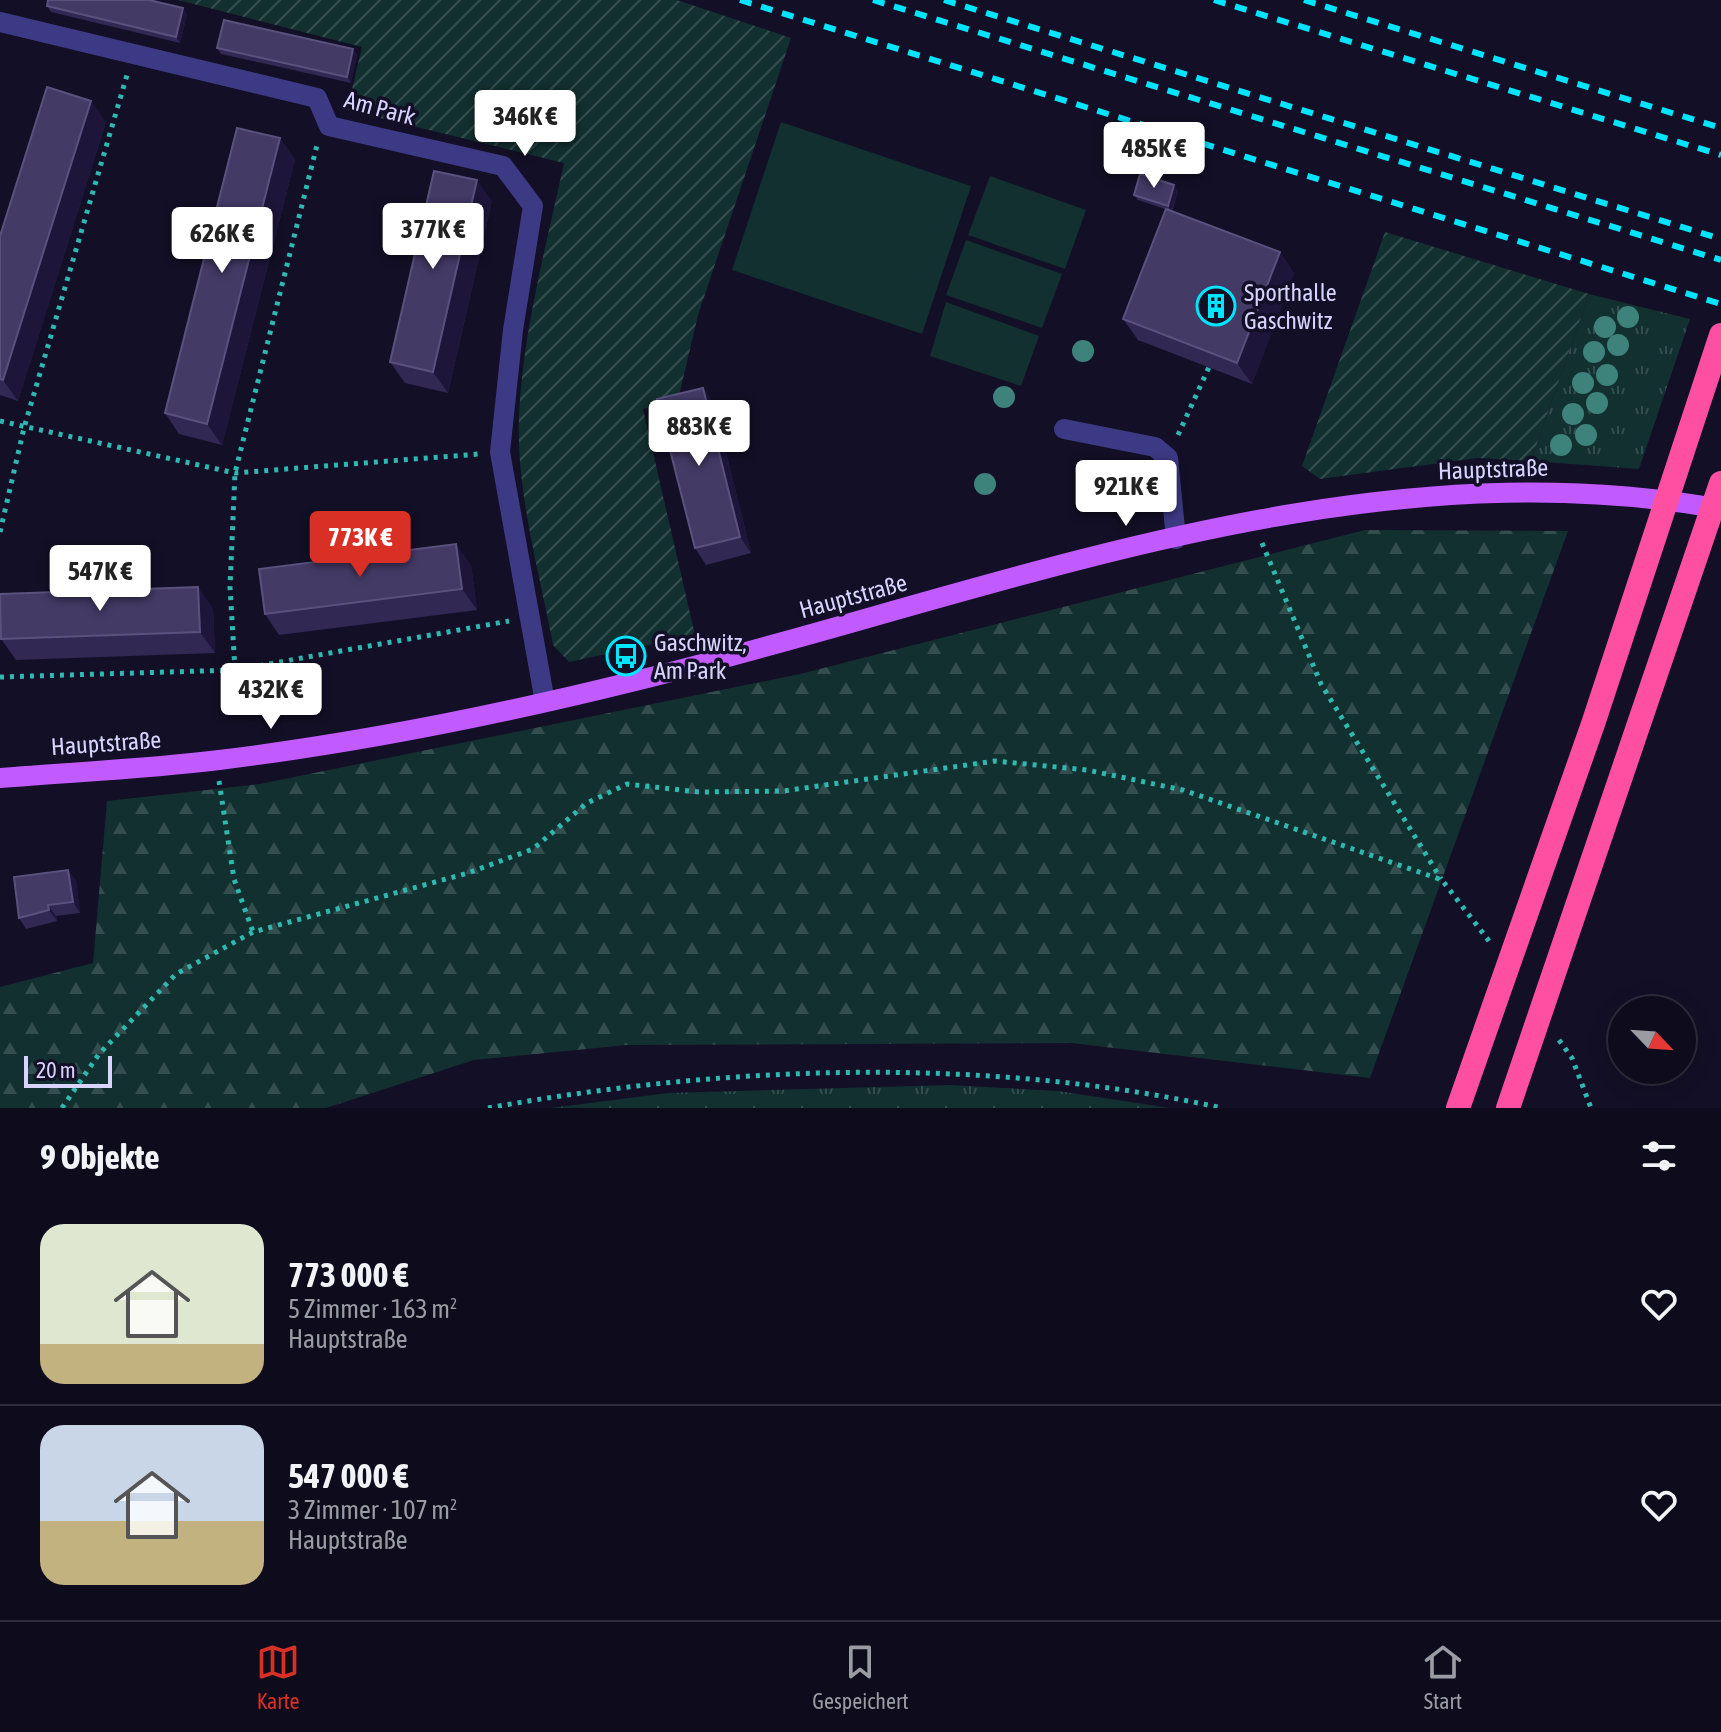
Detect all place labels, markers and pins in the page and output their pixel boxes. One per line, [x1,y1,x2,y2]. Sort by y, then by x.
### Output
pin: 346K € [460,90,590,158]
pin: 485K € [1089,122,1219,190]
pin: 377K € [368,203,498,271]
pin: 626K € [157,207,287,275]
place label: Sporthalle Gaschwitz [1244,279,1337,334]
building icon: Sporthalle Gaschwitz [1195,285,1237,327]
pin: 883K € [634,400,764,468]
pin: 921K € [1061,460,1191,528]
pin: 773K € [295,511,425,579]
pin: 547K € [35,545,165,613]
place label: Gaschwitz, Am Park [654,629,747,684]
bus stop icon: Gaschwitz, Am Park [605,635,647,677]
pin: 432K € [206,663,336,731]

